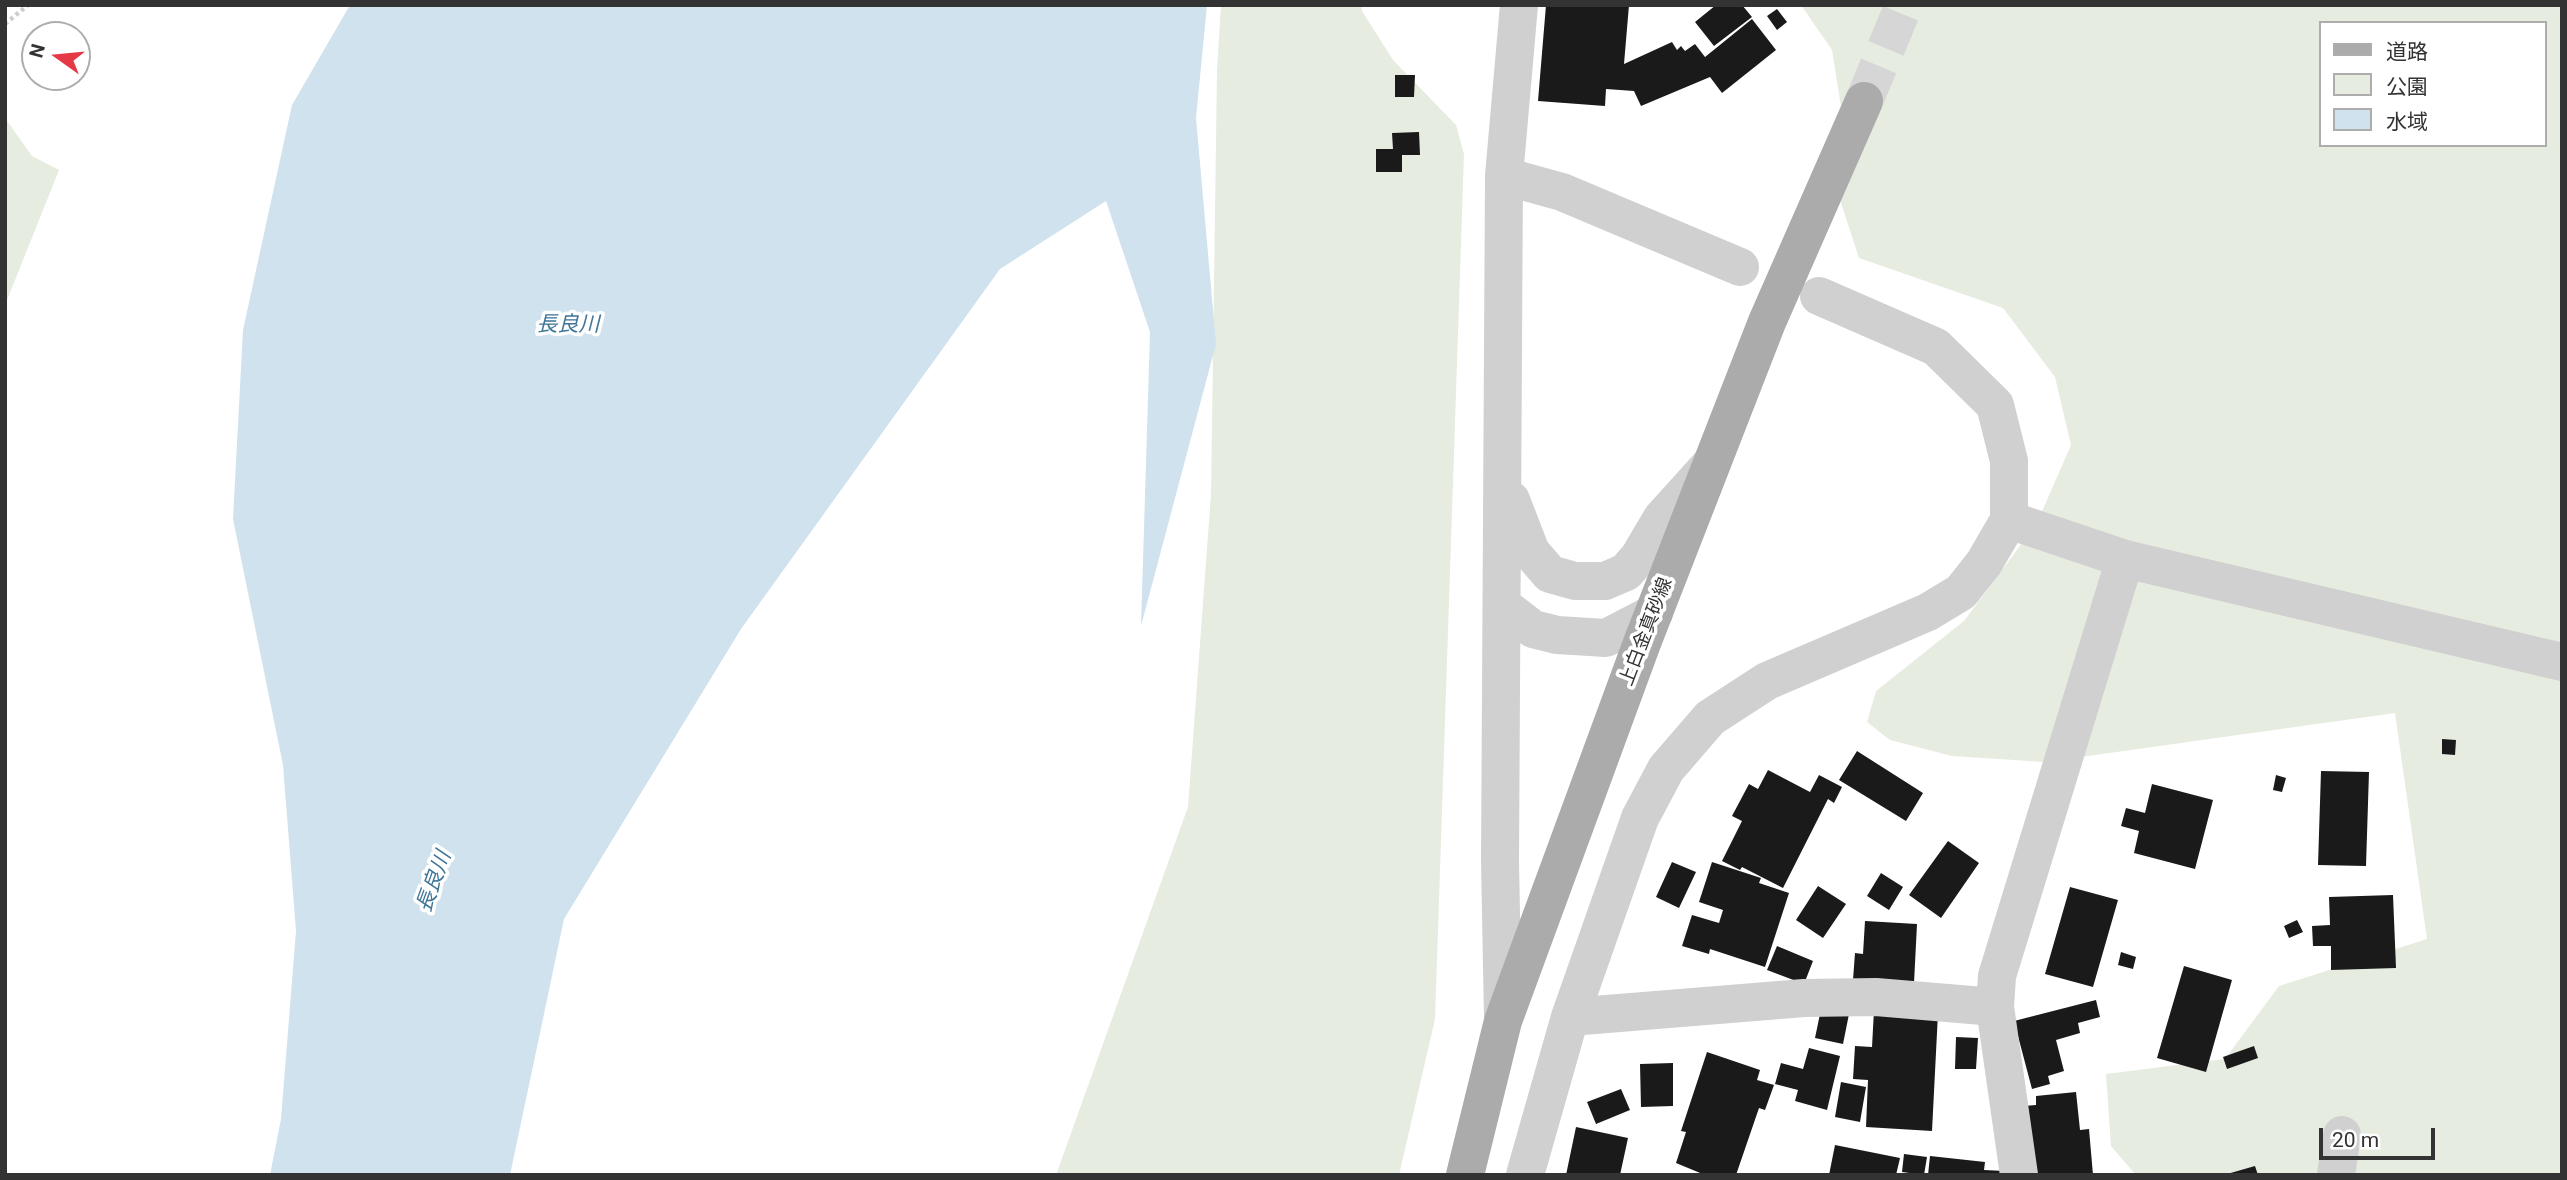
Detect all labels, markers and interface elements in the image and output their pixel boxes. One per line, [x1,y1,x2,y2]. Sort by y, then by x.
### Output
north arrow [21,21,91,91]
legend [2318,21,2546,147]
text: 道路 [2386,40,2428,64]
text: N [24,42,50,60]
text: 公園 [2386,75,2428,99]
text: 水域 [2386,110,2428,134]
water label: 長良川 [537,313,599,339]
street label: 上白金真砂線 [1616,575,1678,689]
water label: 長良川 [412,848,458,916]
scale bar [2322,1114,2438,1158]
text: 20 m [2332,1128,2379,1152]

